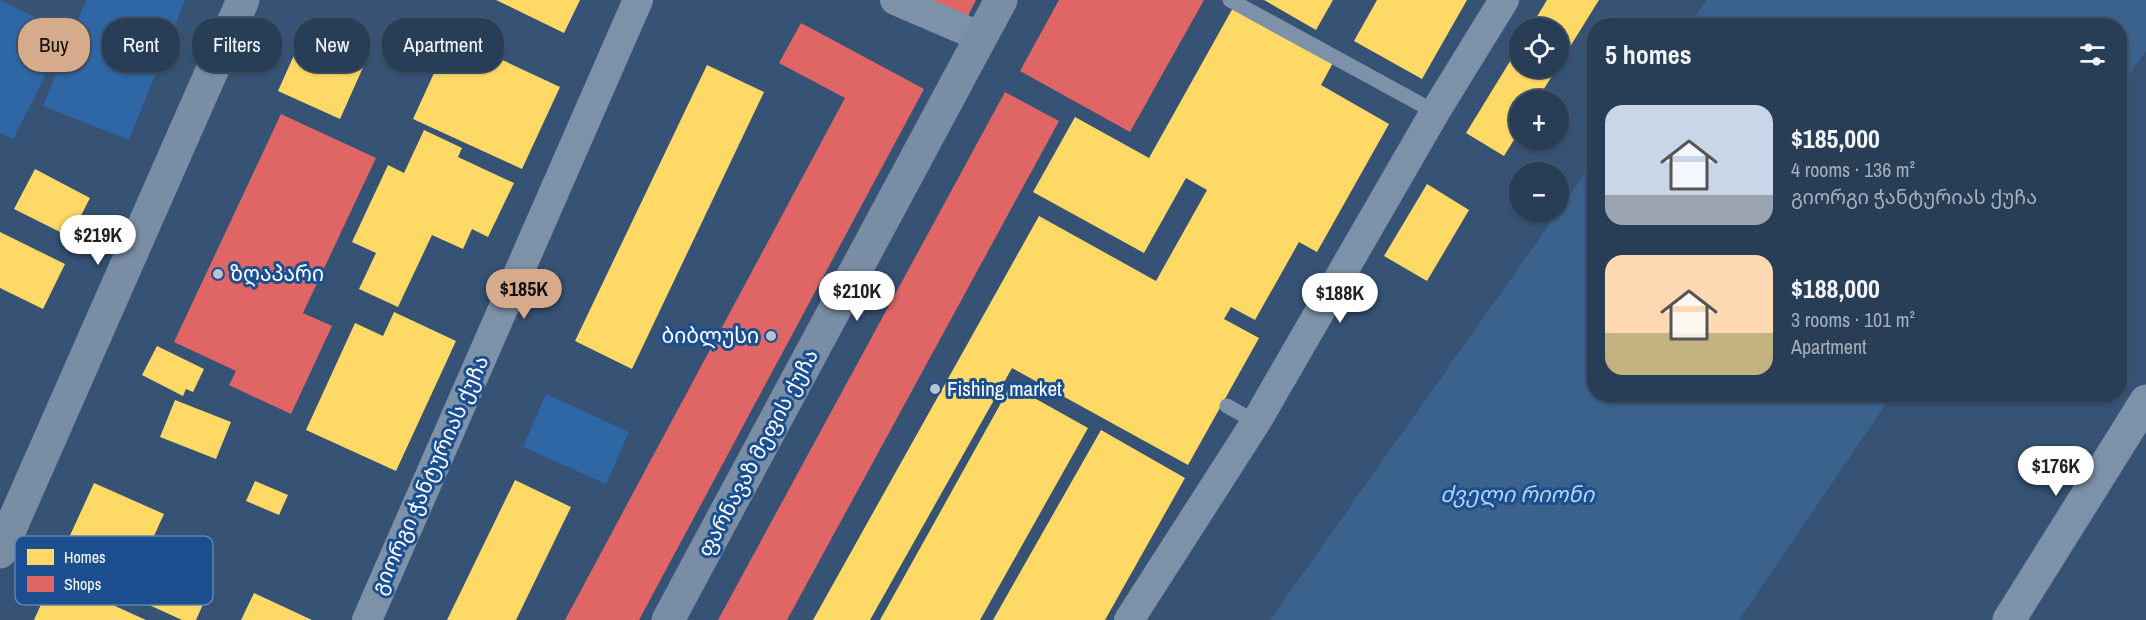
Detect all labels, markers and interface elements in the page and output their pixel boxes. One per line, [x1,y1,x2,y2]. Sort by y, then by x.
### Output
chip: Buy [18,18,90,72]
chip: Rent [102,18,180,72]
chip: Filters [192,18,282,72]
chip: New [294,18,370,72]
chip: Apartment [382,18,504,72]
map controls [1509,18,1569,222]
button: locate [1509,18,1569,78]
text: 5 homes [1605,37,1692,72]
icon: filters [2076,38,2109,71]
button: + [1509,90,1569,150]
text: $185,000 [1791,121,1880,156]
icon: home [1653,129,1725,201]
text: 4 rooms · 136 m² [1791,156,1915,183]
button: − [1509,162,1569,222]
text: გიორგი ჭანტურიას ქუჩა [1791,183,2037,210]
pin: $219K [56,215,140,266]
text: $219K [74,221,122,248]
place label: ზღაპარი [230,259,324,288]
marker: ზღაპარი [211,267,225,281]
pin: $185K [482,269,566,320]
pin: $210K [815,271,899,322]
text: $188,000 [1791,271,1880,306]
pin: $188K [1298,273,1382,324]
text: $185K [500,275,548,302]
text: $210K [833,277,881,304]
text: $188K [1316,279,1364,306]
icon: home [1653,279,1725,351]
text: 3 rooms · 101 m² [1791,306,1915,333]
place label: ბიბლუსი [662,321,759,350]
marker: ბიბლუსი [764,329,778,343]
text: Apartment [1791,333,1867,360]
street label: ფარნავაზ მეფის ქუჩა [690,344,825,562]
street label: გიორგი ჭანტურიას ქუჩა [364,351,495,599]
place label: Fishing market [947,374,1062,403]
marker: Fishing market [928,382,942,396]
pin: $176K [2014,446,2098,497]
text: $176K [2032,452,2080,479]
water label: ძველი რიონი [1440,479,1595,509]
legend [15,536,213,605]
text: Homes [64,546,106,568]
text: Shops [64,573,101,595]

